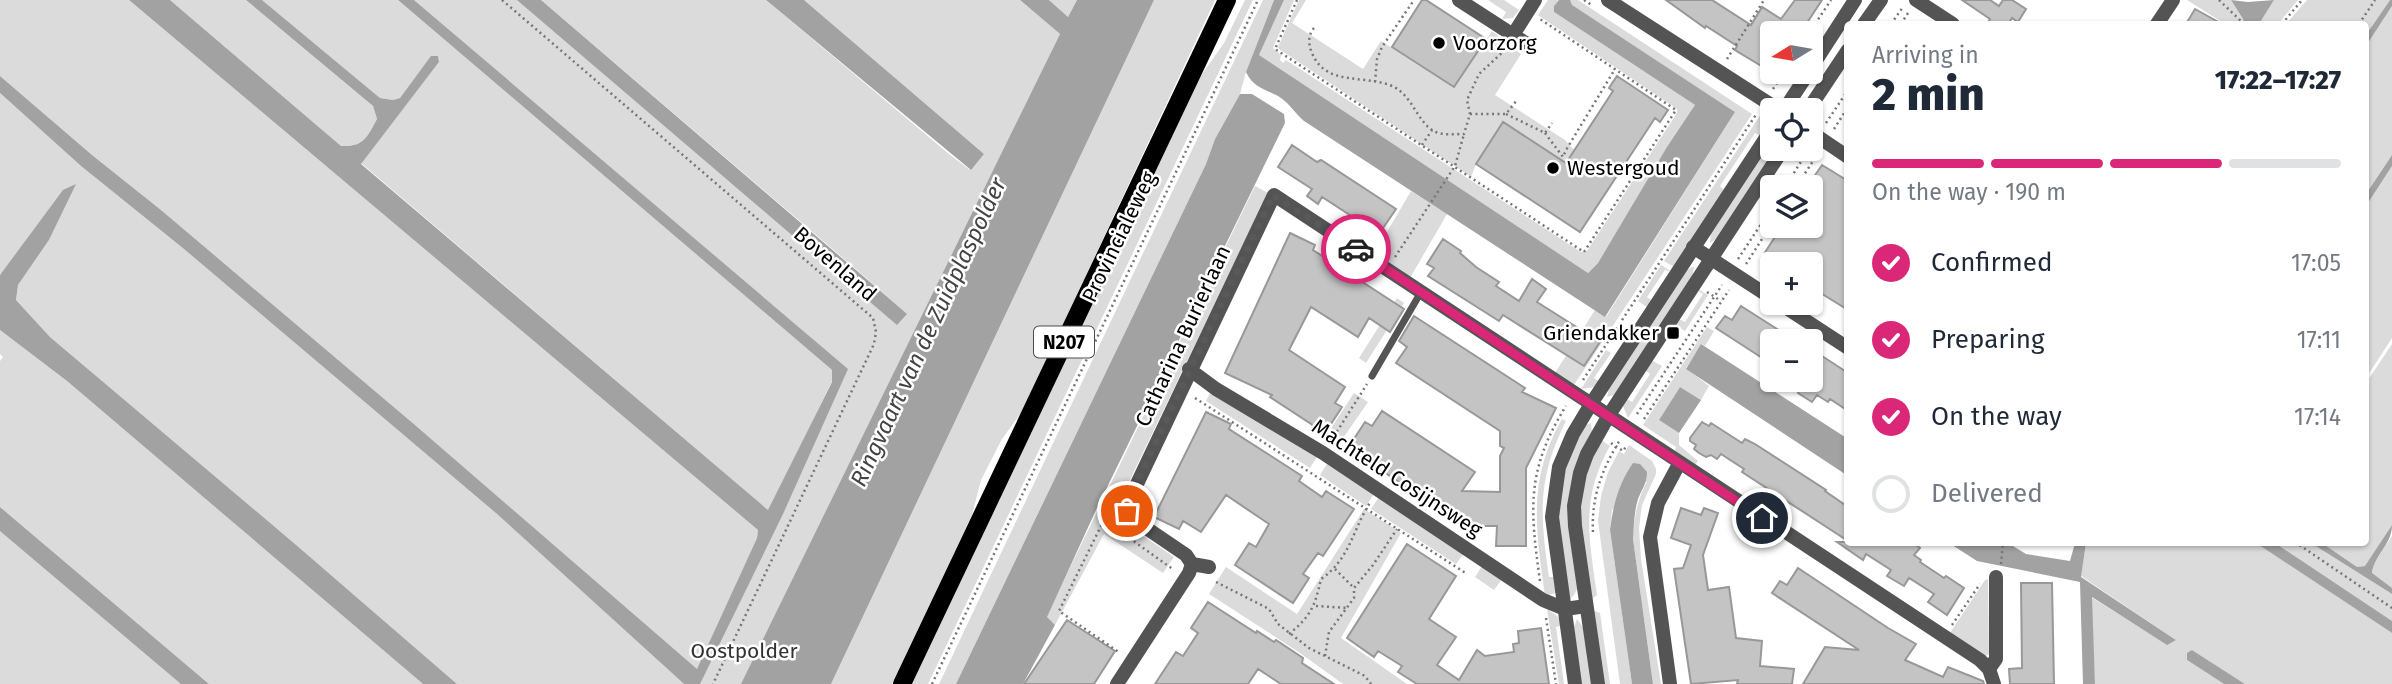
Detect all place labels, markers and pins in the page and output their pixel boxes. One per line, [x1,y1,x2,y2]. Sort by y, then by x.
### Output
place label: Voorzorg [1453,30,1537,56]
marker: Voorzorg [1431,35,1447,51]
place label: Westergoud [1567,155,1680,181]
marker: Westergoud [1545,160,1561,176]
place label: Griendakker [1543,320,1659,346]
marker: Griendakker [1665,325,1681,341]
pin [1097,481,1157,541]
pin [1732,488,1792,548]

